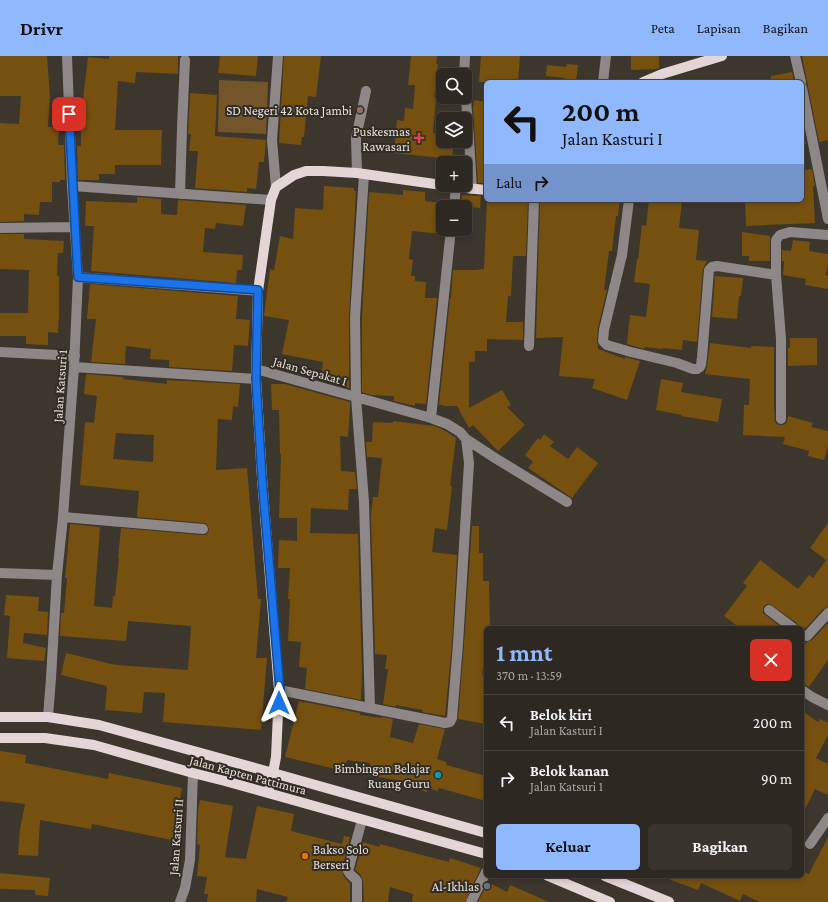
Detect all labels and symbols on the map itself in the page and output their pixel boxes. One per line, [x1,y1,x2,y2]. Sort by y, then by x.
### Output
pin [52,97,86,131]
place label: SD Negeri 42 Kota Jambi [226,103,353,118]
marker: SD Negeri 42 Kota Jambi [355,105,365,115]
place label: Puskesmas Rawasari [353,124,411,154]
marker: Puskesmas Rawasari [413,132,425,144]
street label: Jalan Katsuri 1 [50,349,70,424]
street label: Jalan Sepakat I [270,353,349,389]
position arrow [258,682,300,724]
street label: Jalan Kapten Pattimura [187,752,308,798]
place label: Bimbingan Belajar Ruang Guru [334,761,430,791]
marker: Bimbingan Belajar Ruang Guru [433,770,443,780]
street label: Jalan Katsuri II [166,798,186,877]
place label: Bakso Solo Berseri [313,842,369,872]
marker: Bakso Solo Berseri [300,851,310,861]
place label: Al-Ikhlas [432,879,479,894]
marker: Al-Ikhlas [482,881,492,891]

